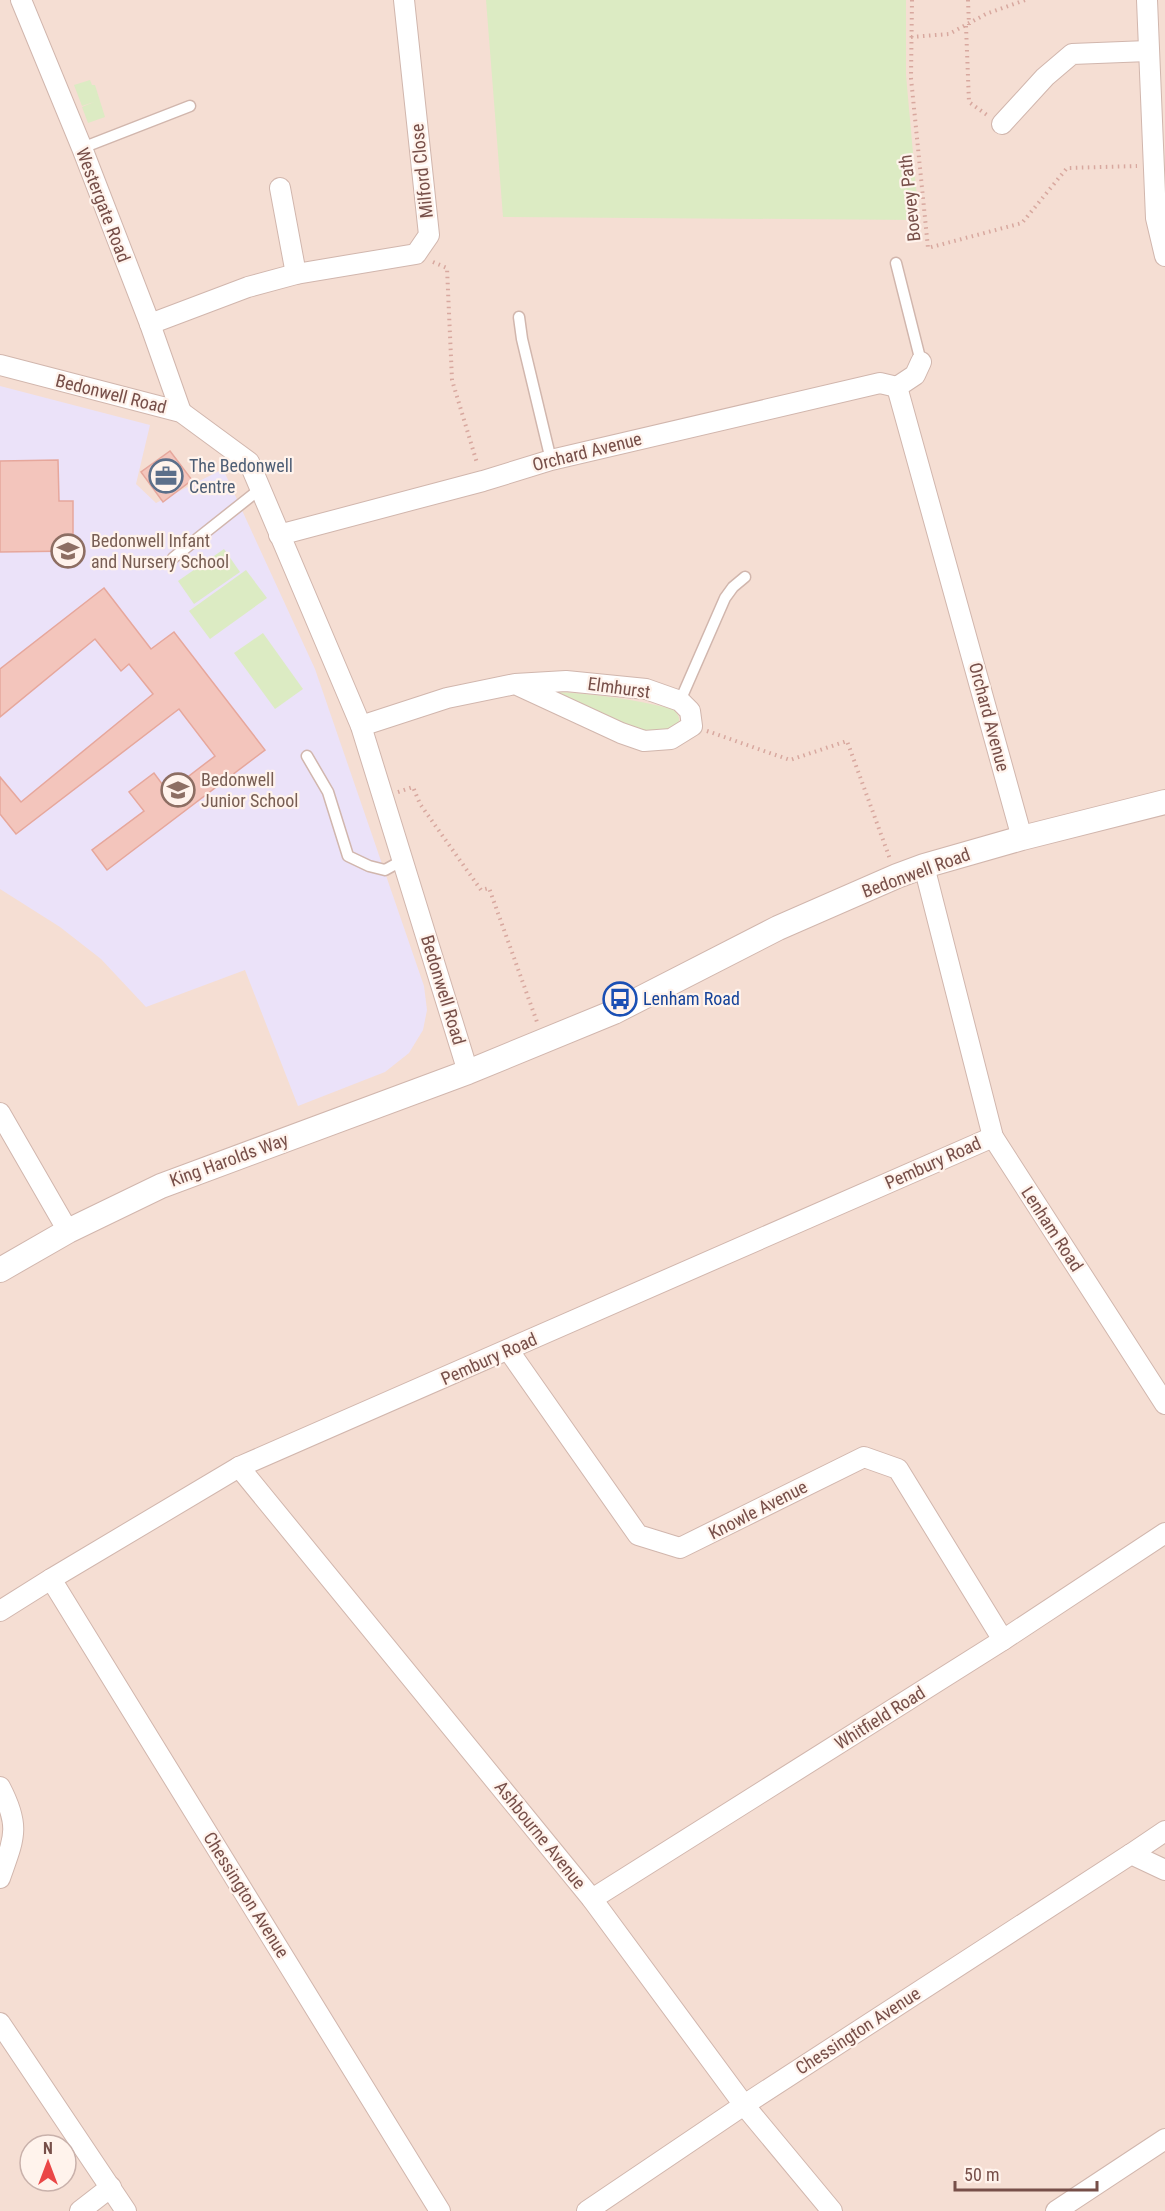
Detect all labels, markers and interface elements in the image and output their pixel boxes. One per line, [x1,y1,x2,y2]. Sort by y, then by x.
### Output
street label: Milford Close [406,123,437,219]
street label: Westergate Road [72,145,135,265]
street label: Boevey Path [895,154,925,243]
street label: Bedonwell Road [53,370,169,417]
street label: Orchard Avenue [530,428,644,475]
place label: The Bedonwell Centre [189,455,293,497]
office icon: The Bedonwell Centre [148,458,184,494]
place label: Bedonwell Infant and Nursery School [91,530,229,572]
school or university icon: Bedonwell Infant and Nursery School [50,533,86,569]
street label: Orchard Avenue [965,660,1014,774]
street label: Elmhurst [586,673,652,702]
place label: Bedonwell Junior School [201,769,298,811]
school or university icon: Bedonwell Junior School [160,772,196,808]
street label: Bedonwell Road [859,843,973,902]
street label: Bedonwell Road [417,932,470,1047]
bus stop icon: Lenham Road [602,981,638,1017]
place label: Lenham Road [643,988,740,1009]
street label: King Harolds Way [167,1128,291,1191]
street label: Pembury Road [882,1132,984,1193]
street label: Lenham Road [1017,1182,1088,1275]
street label: Pembury Road [438,1328,540,1389]
street label: Knowle Avenue [705,1476,810,1543]
street label: Whitfield Road [831,1682,929,1754]
street label: Ashbourne Avenue [491,1777,590,1893]
street label: Chessington Avenue [199,1828,294,1962]
street label: Chessington Avenue [791,1982,924,2079]
north arrow [18,2133,78,2193]
text: N [43,2139,53,2158]
scale bar [955,2154,1098,2192]
text: 50 m [964,2164,999,2185]

